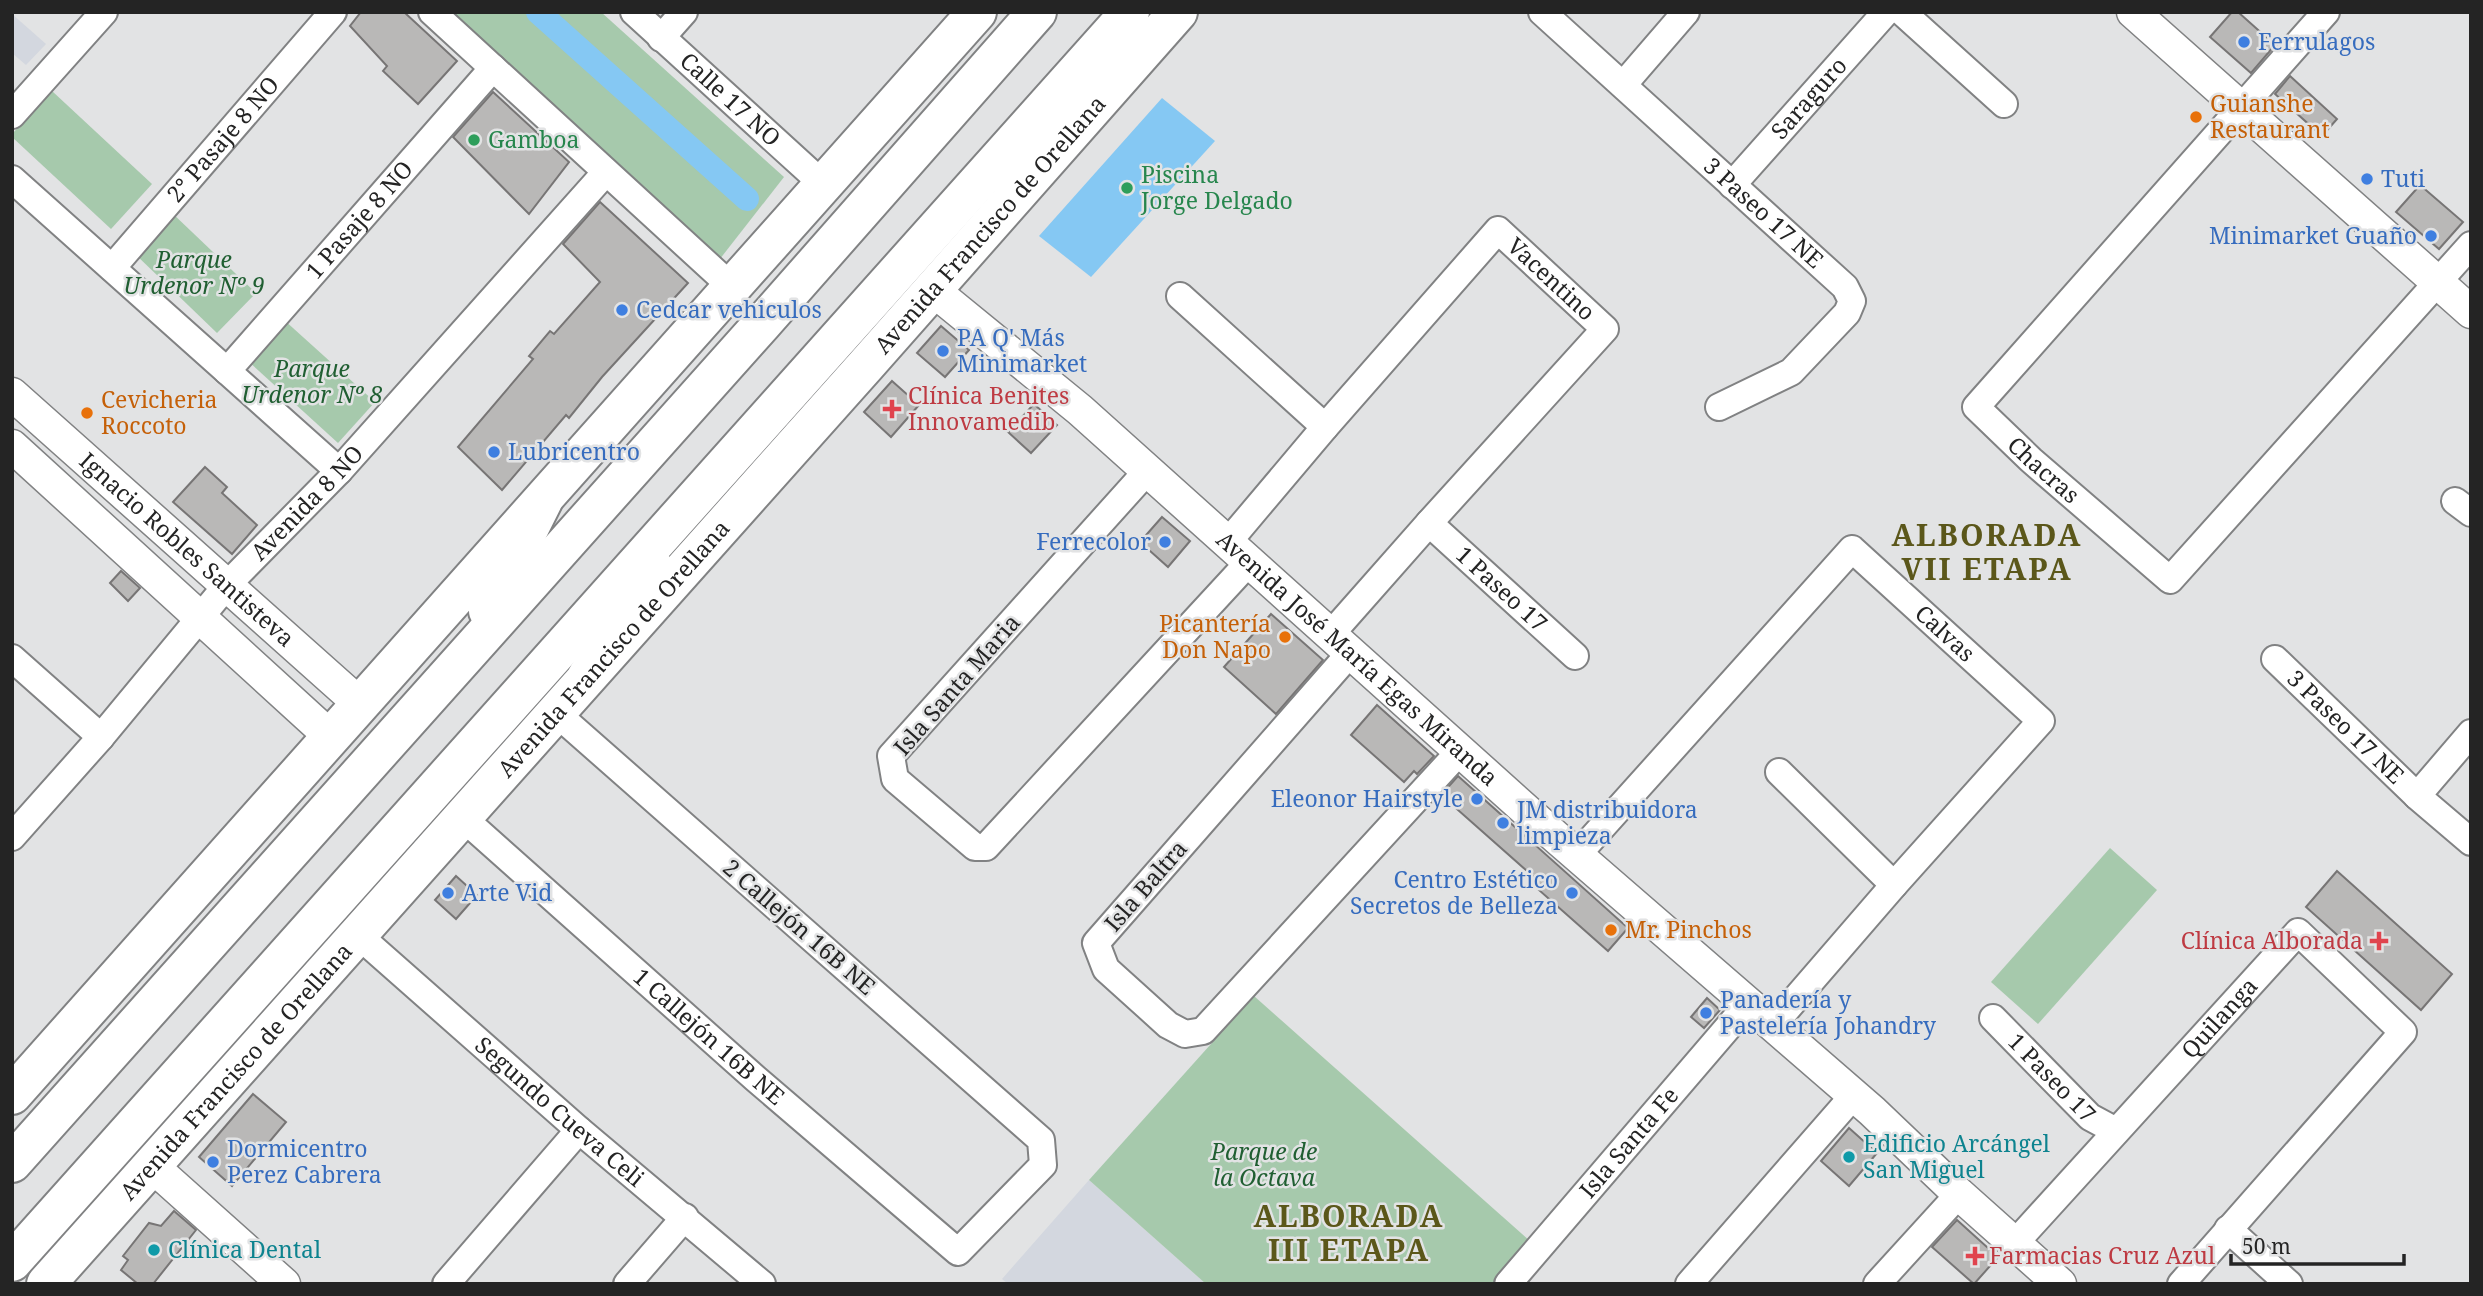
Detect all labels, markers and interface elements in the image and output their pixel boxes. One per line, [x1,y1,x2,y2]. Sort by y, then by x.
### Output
place label: Ferrulagos [2258,25,2375,57]
marker: Ferrulagos [2236,34,2252,50]
street label: Calle 17 NO [673,45,788,153]
street label: Saraguro [1763,50,1854,146]
street label: 2° Pasaje 8 NO [159,69,286,209]
place label: Guianshe Restaurant [2210,87,2330,145]
street label: Avenida Francisco de Orellana [867,88,1112,360]
marker: Guianshe Restaurant [2188,109,2204,125]
place label: Gamboa [488,123,579,155]
marker: Gamboa [466,132,482,148]
street label: 3 Paseo 17 NE [1697,150,1831,275]
street label: 1 Pasaje 8 NO [298,153,420,285]
place label: Piscina Jorge Delgado [1140,158,1293,216]
place label: Tuti [2381,162,2426,194]
marker: Tuti [2359,171,2375,187]
marker: Piscina Jorge Delgado [1119,180,1135,196]
place label: Minimarket Guaño [2209,219,2417,251]
marker: Minimarket Guaño [2423,228,2439,244]
street label: Vacentino [1501,230,1603,327]
park label: Parque Urdenor Nº 9 [124,243,265,301]
place label: Cedcar vehiculos [636,293,822,325]
marker: Cedcar vehiculos [614,302,630,318]
place label: PA Q' Más Minimarket [957,321,1087,379]
marker: PA Q' Más Minimarket [935,343,951,359]
park label: Parque Urdenor Nº 8 [242,352,383,410]
place label: Clínica Benites Innovamedib [908,379,1069,437]
place label: Cevicheria Roccoto [101,383,217,441]
marker: Clínica Benites Innovamedib [882,399,902,419]
marker: Cevicheria Roccoto [79,405,95,421]
street label: Chacras [2001,429,2087,510]
place label: Lubricentro [508,435,640,467]
street label: Avenida 8 NO [243,438,370,567]
marker: Lubricentro [486,444,502,460]
street label: Ignacio Robles Santisteva [73,445,302,653]
street label: Avenida Francisco de Orellana [490,512,736,784]
district label: ALBORADA VII ETAPA [1892,514,2082,589]
street label: Avenida José María Egas Miranda [1210,523,1505,793]
place label: Ferrecolor [1036,525,1151,557]
marker: Ferrecolor [1157,534,1173,550]
street label: 1 Paseo 17 [1449,538,1555,638]
street label: Calvas [1909,597,1983,668]
street label: Isla Santa Maria [886,607,1027,762]
place label: Picantería Don Napo [1159,607,1271,665]
marker: Picantería Don Napo [1277,629,1293,645]
street label: 3 Paseo 17 NE [2281,662,2412,790]
place label: Eleonor Hairstyle [1271,782,1463,814]
marker: Eleonor Hairstyle [1469,791,1485,807]
place label: JM distribuidora limpieza [1516,793,1698,851]
marker: JM distribuidora limpieza [1495,815,1511,831]
street label: Isla Baltra [1097,833,1194,938]
street label: 2 Callejón 16B NE [717,851,883,1001]
place label: Centro Estético Secretos de Belleza [1350,863,1558,921]
place label: Arte Vid [462,876,552,908]
marker: Arte Vid [440,885,456,901]
marker: Centro Estético Secretos de Belleza [1564,885,1580,901]
place label: Mr. Pinchos [1625,913,1752,945]
marker: Mr. Pinchos [1603,922,1619,938]
place label: Clínica Alborada [2181,924,2363,956]
marker: Clínica Alborada [2369,931,2389,951]
street label: Avenida Francisco de Orellana [112,935,359,1206]
street label: 1 Callejón 16B NE [627,960,792,1112]
street label: Quilanga [2174,970,2264,1065]
place label: Panadería y Pastelería Johandry [1720,983,1936,1041]
marker: Panadería y Pastelería Johandry [1698,1005,1714,1021]
street label: 1 Paseo 17 [2001,1026,2104,1129]
street label: Segundo Cueva Celi [469,1029,652,1194]
street label: Isla Santa Fe [1571,1080,1685,1205]
place label: Edificio Arcángel San Miguel [1863,1127,2050,1185]
place label: Dormicentro Perez Cabrera [227,1132,382,1190]
park label: Parque de la Octava [1210,1135,1317,1193]
marker: Edificio Arcángel San Miguel [1841,1149,1857,1165]
marker: Dormicentro Perez Cabrera [205,1154,221,1170]
district label: ALBORADA III ETAPA [1254,1195,1444,1270]
scale bar [2231,1222,2404,1266]
text: 50 m [2242,1232,2291,1260]
place label: Clínica Dental [168,1233,321,1265]
place label: Farmacias Cruz Azul [1989,1239,2215,1271]
marker: Clínica Dental [146,1242,162,1258]
marker: Farmacias Cruz Azul [1967,1248,1983,1264]

